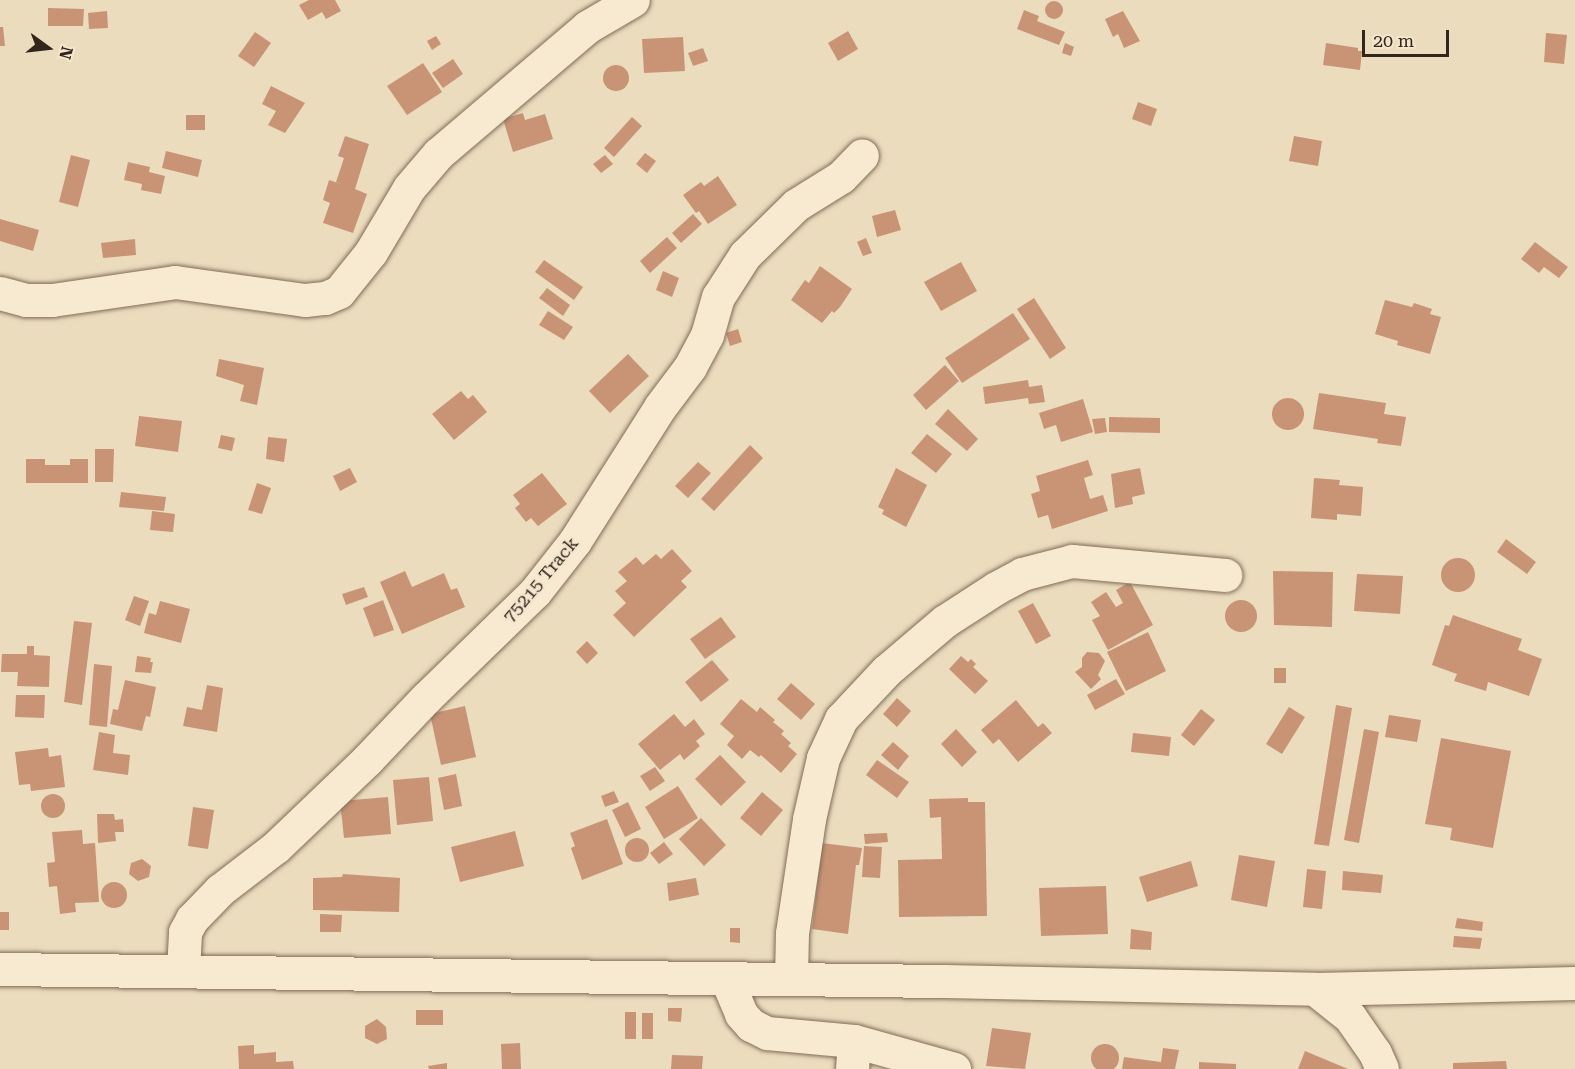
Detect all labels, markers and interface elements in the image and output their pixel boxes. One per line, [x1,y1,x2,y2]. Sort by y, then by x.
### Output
north arrow [18,18,78,78]
scale bar [1365,18,1452,56]
text: 20 m [1373,30,1414,51]
text: N [55,44,77,61]
street label: 75215 Track [499,533,583,627]

